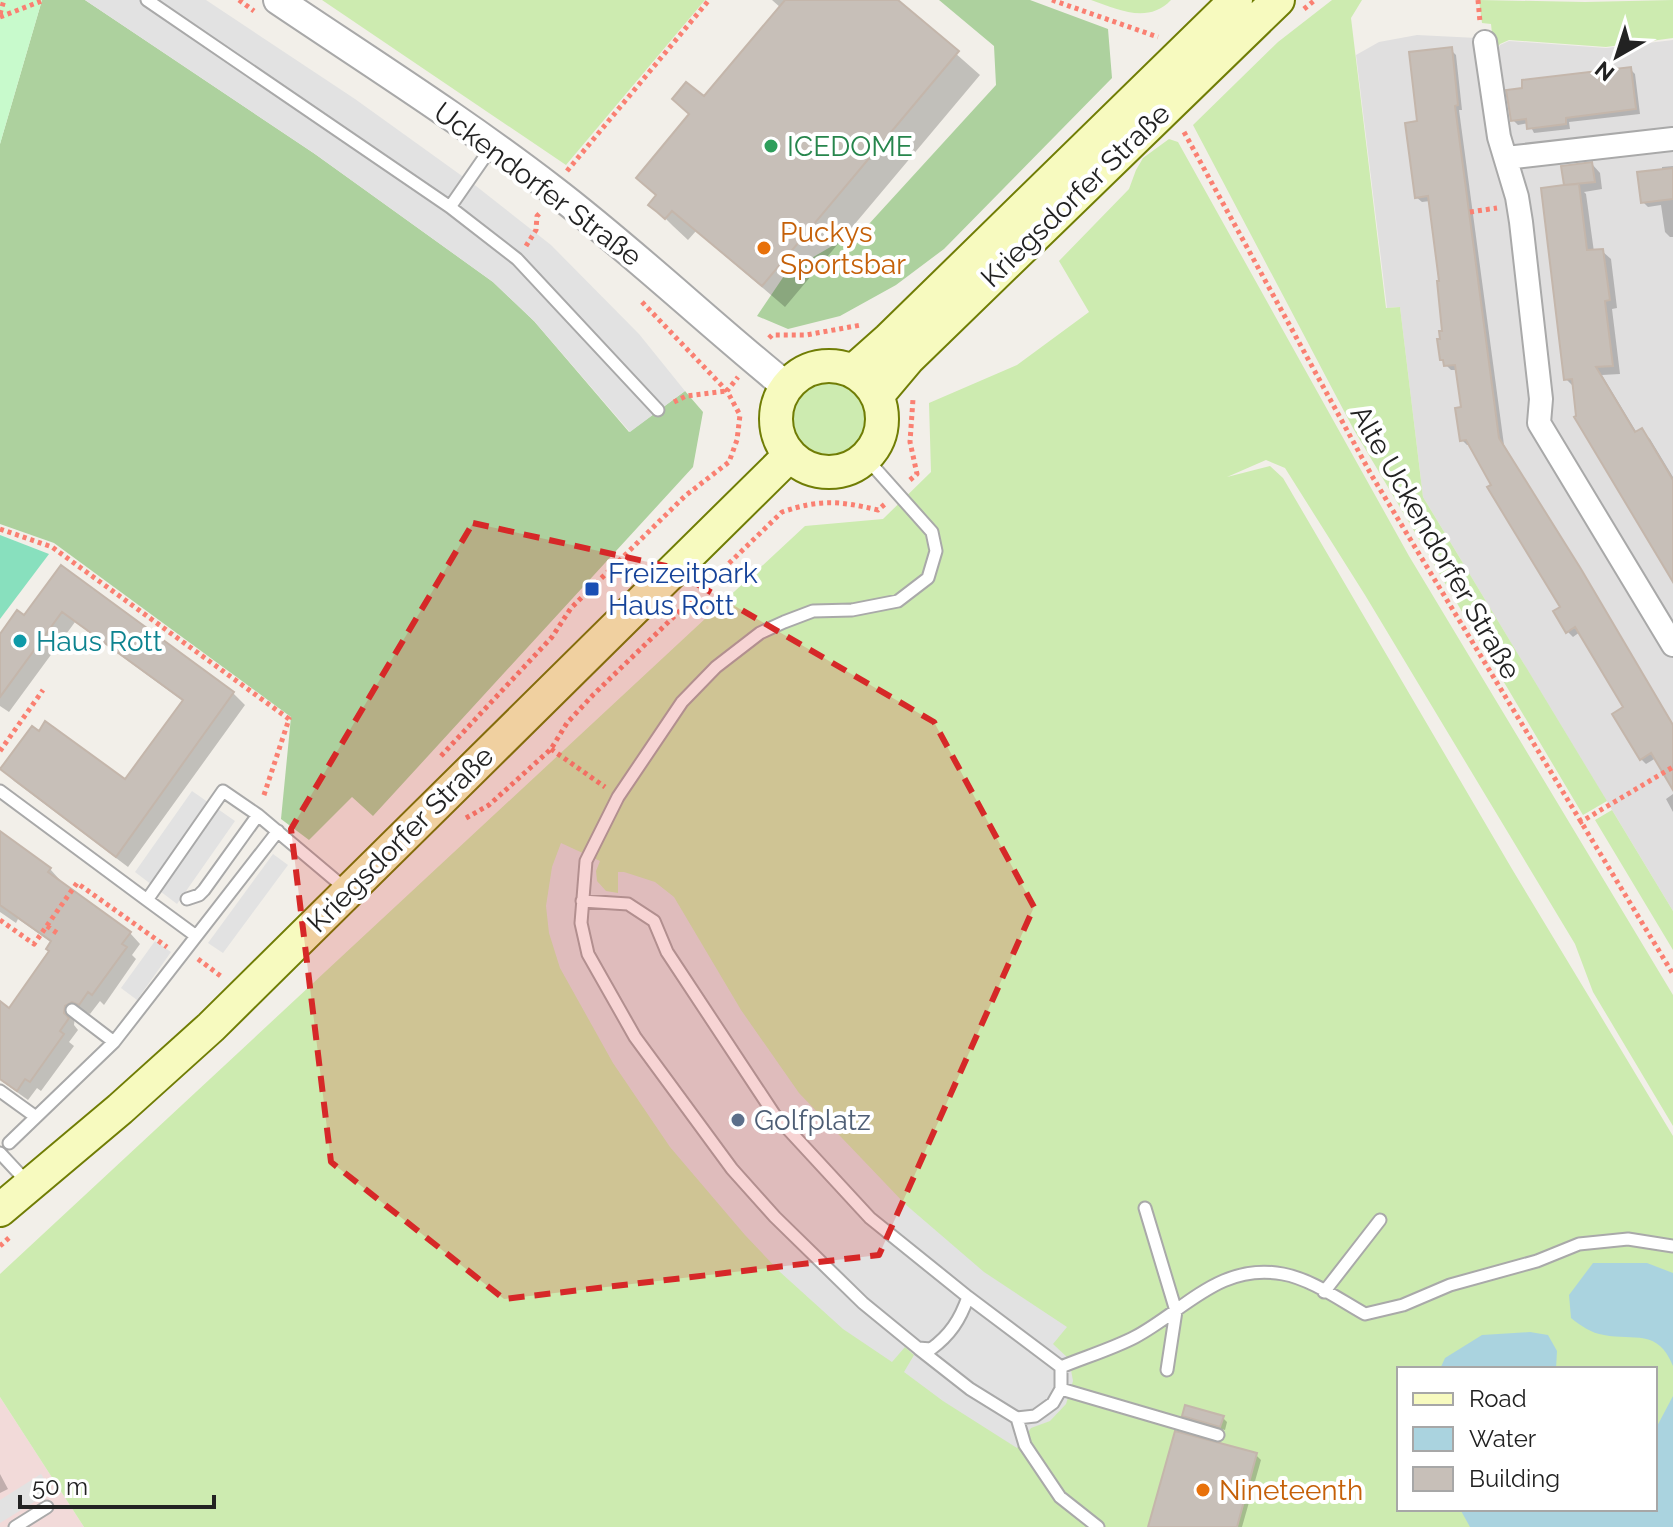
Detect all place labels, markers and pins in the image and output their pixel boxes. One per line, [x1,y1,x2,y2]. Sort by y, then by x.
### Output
place label: ICEDOME [787,130,913,163]
marker: ICEDOME [762,137,780,155]
place label: Puckys Sportsbar [780,216,906,281]
marker: Puckys Sportsbar [755,239,773,257]
place label: Freizeitpark Haus Rott [608,557,758,622]
marker: Freizeitpark Haus Rott [583,580,601,598]
place label: Haus Rott [36,625,163,658]
marker: Haus Rott [11,632,29,650]
place label: Golfplatz [754,1104,871,1137]
marker: Golfplatz [729,1111,747,1129]
place label: Nineteenth [1219,1474,1363,1507]
marker: Nineteenth [1194,1481,1212,1499]

